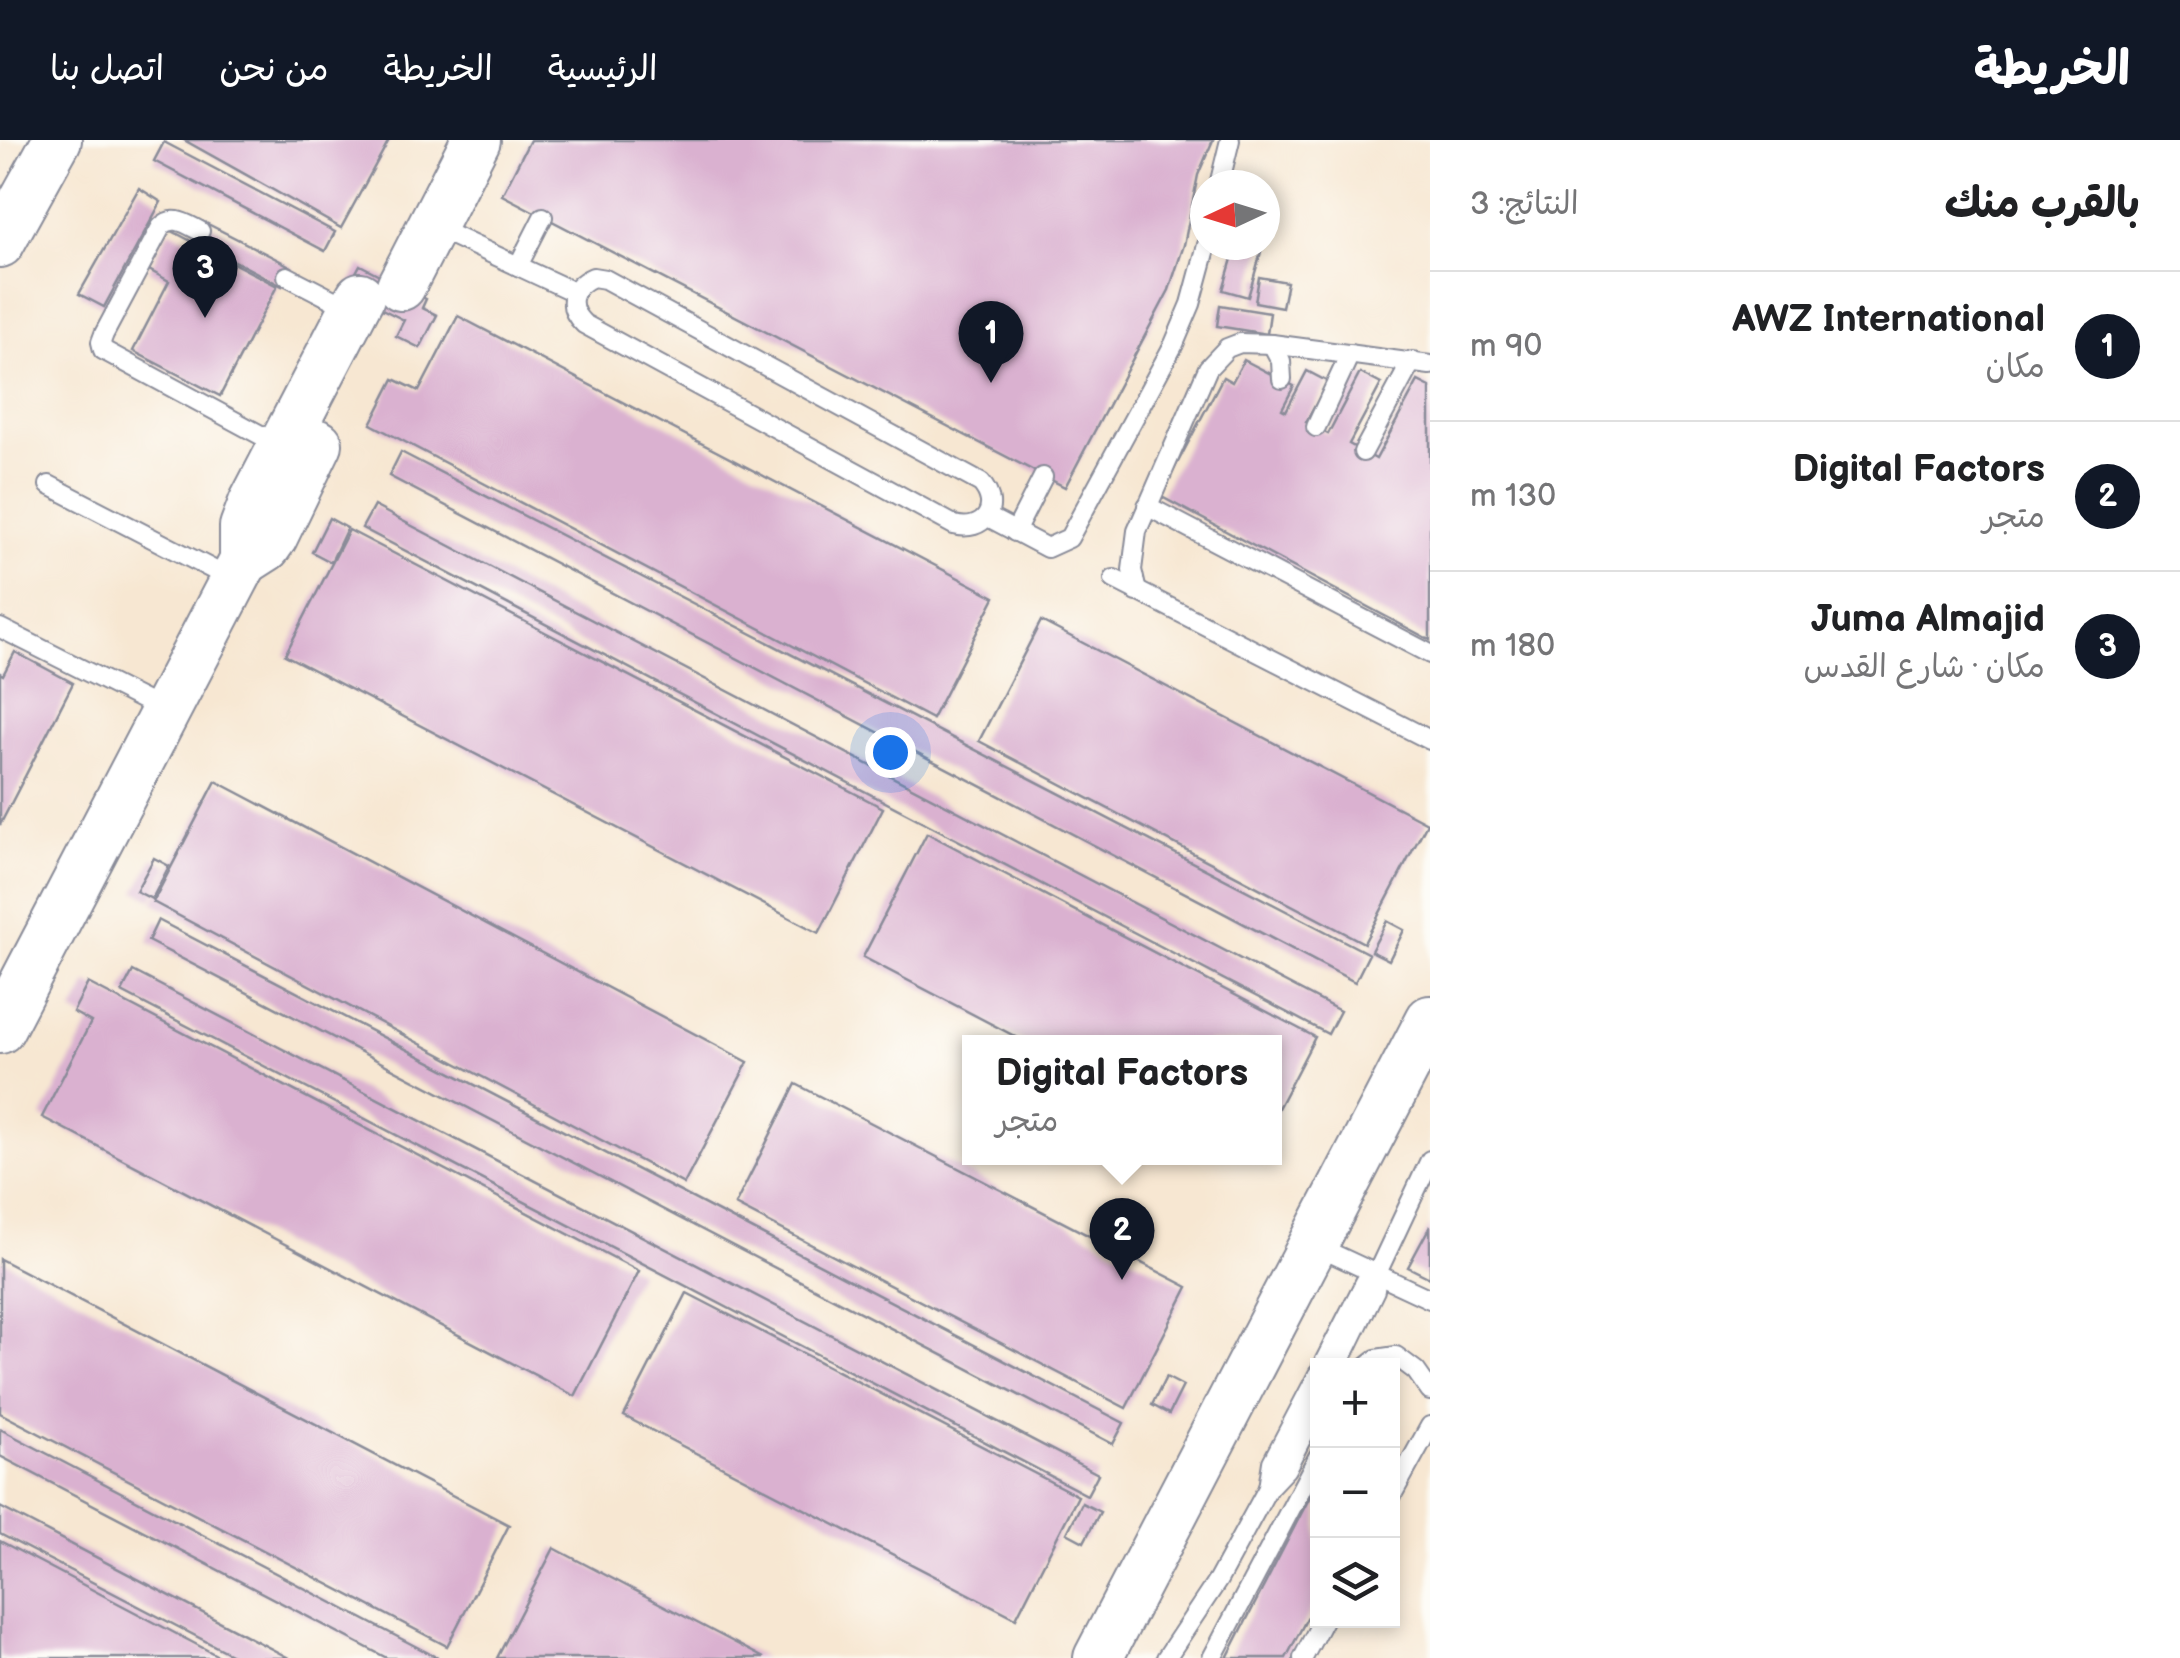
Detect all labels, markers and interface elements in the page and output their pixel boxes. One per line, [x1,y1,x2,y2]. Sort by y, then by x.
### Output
text: الخريطة [1974,41,2130,98]
text: اتصل بنا [50,48,164,91]
text: من نحن [219,48,329,91]
text: الخريطة [384,48,493,91]
text: الرئيسية [548,48,658,91]
north arrow [1190,170,1280,260]
text: بالقرب منك [1944,179,2140,230]
text: النتائج: 3 [1470,185,1579,224]
pin: 3 [172,236,238,318]
text: AWZ International [1732,297,2045,342]
pin: 1 [958,300,1024,383]
text: 90 m [1470,327,1542,366]
text: 1 [2101,327,2114,366]
text: مكان [1986,348,2045,387]
text: Digital Factors [1793,447,2045,492]
text: 130 m [1470,477,1556,516]
text: 2 [2098,477,2117,516]
text: متجر [1982,498,2045,537]
text: Juma Almajid [1811,597,2045,642]
text: 180 m [1470,627,1555,666]
text: 3 [2098,627,2117,666]
text: مكان · شارع القدس [1803,648,2045,687]
your location [865,727,916,778]
popup [962,1035,1282,1165]
text: Digital Factors [996,1051,1248,1096]
text: متجر [996,1102,1058,1141]
pin: 2 [1090,1198,1154,1280]
map controls [1310,1358,1400,1628]
button: + [1310,1358,1400,1448]
button: − [1310,1448,1400,1538]
button: layers [1310,1538,1400,1628]

